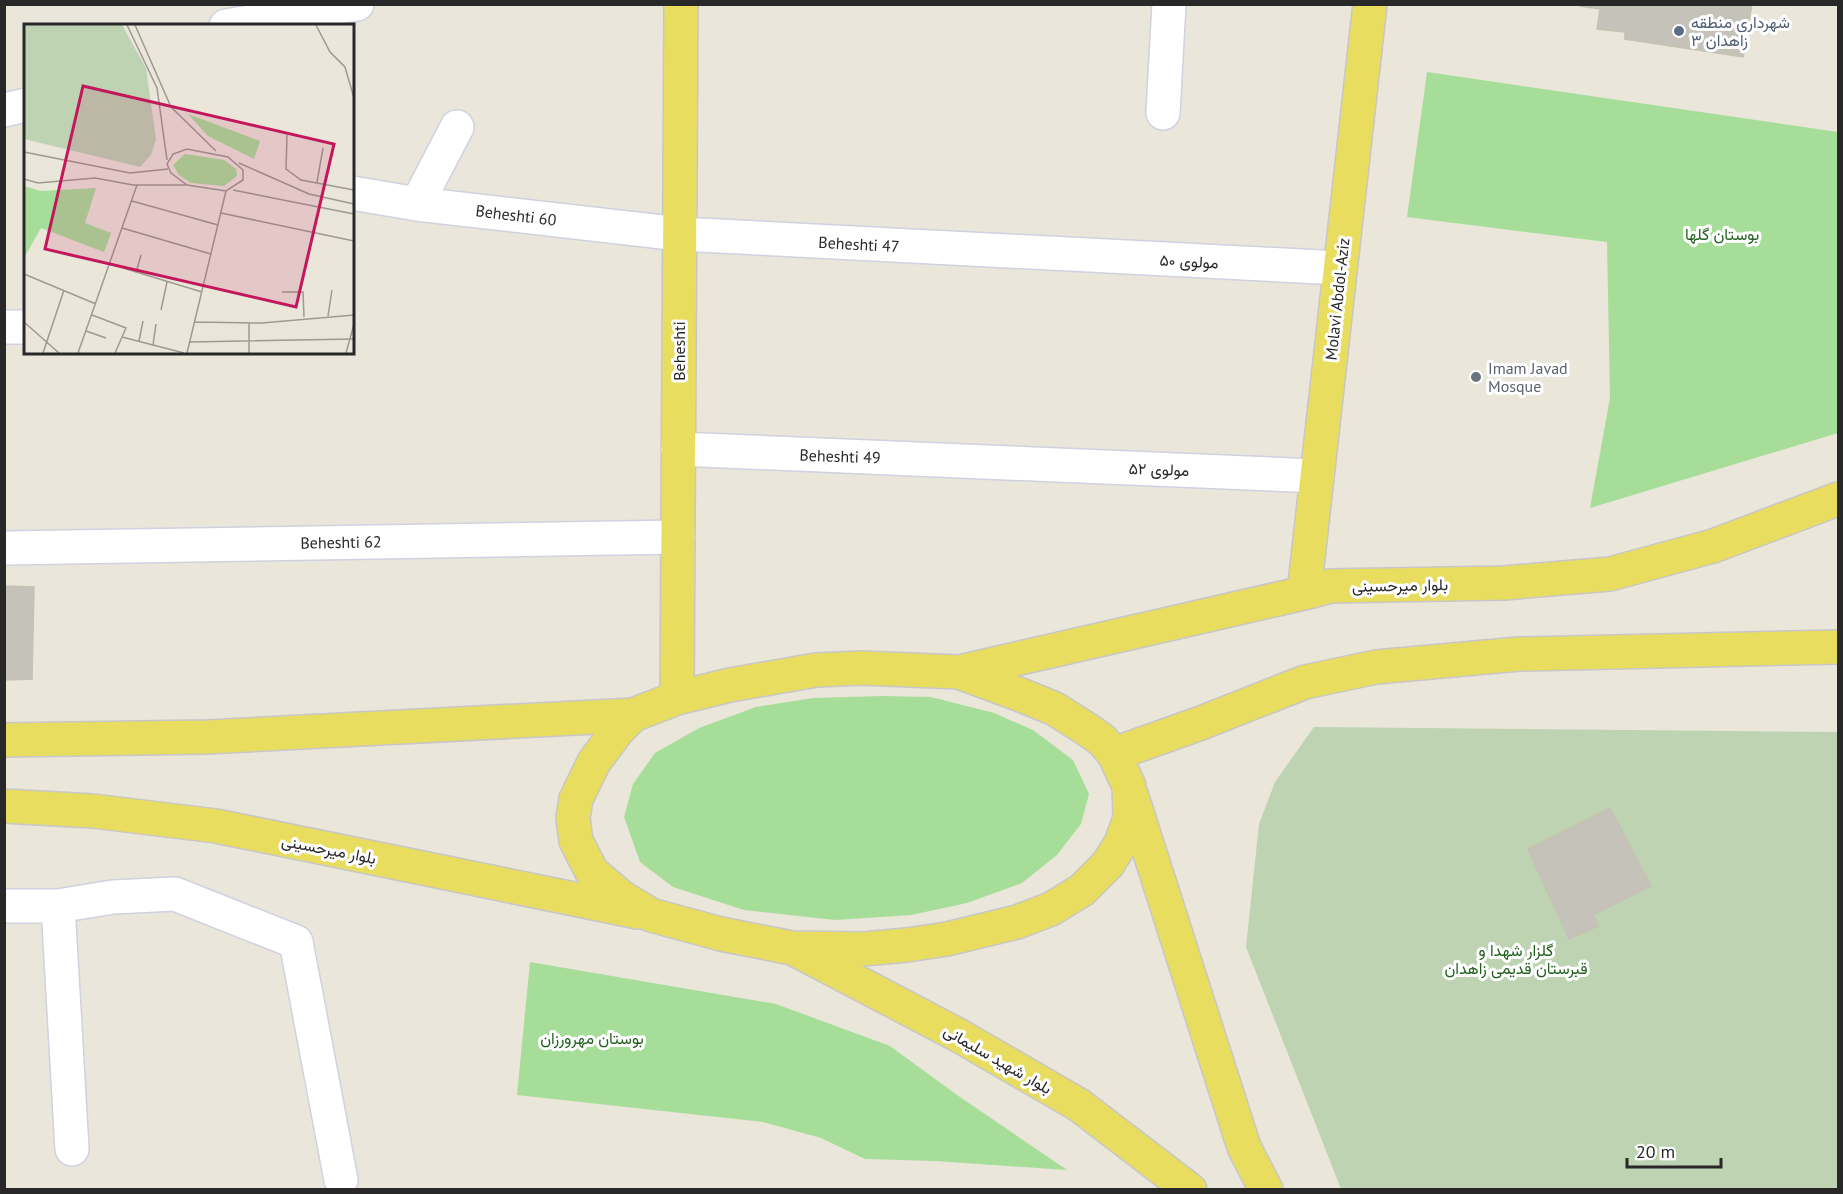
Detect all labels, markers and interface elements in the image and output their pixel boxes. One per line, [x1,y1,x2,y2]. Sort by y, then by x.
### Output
place label: شهرداری منطقه ۳ زاهدان [1691,12,1790,51]
inset map [24,24,354,354]
marker: شهرداری منطقه ۳ زاهدان [1672,24,1686,38]
street label: Beheshti 60 [474,200,558,230]
park label: بوستان گلها [1685,224,1759,245]
street label: Beheshti 47 [818,232,900,256]
street label: Molavi Abdol-Aziz [1321,237,1353,361]
street label: مولوی ۵۰ [1159,249,1219,274]
street label: Beheshti [669,321,689,381]
place label: Imam Javad Mosque [1488,358,1568,396]
marker: Imam Javad Mosque [1469,370,1483,384]
street label: Beheshti 49 [799,445,881,467]
street label: مولوی ۵۲ [1128,458,1190,481]
street label: Beheshti 62 [300,531,382,553]
street label: بلوار میرحسینی [1352,574,1448,597]
street label: بلوار میرحسینی [280,830,378,869]
park label: گلزار شهدا و قبرستان قدیمی زاهدان [1445,940,1587,979]
street label: بلوار شهید سلیمانی [940,1020,1056,1099]
park label: بوستان مهرورزان [540,1028,644,1049]
scale bar [1627,1131,1722,1169]
text: 20 m [1636,1140,1675,1163]

